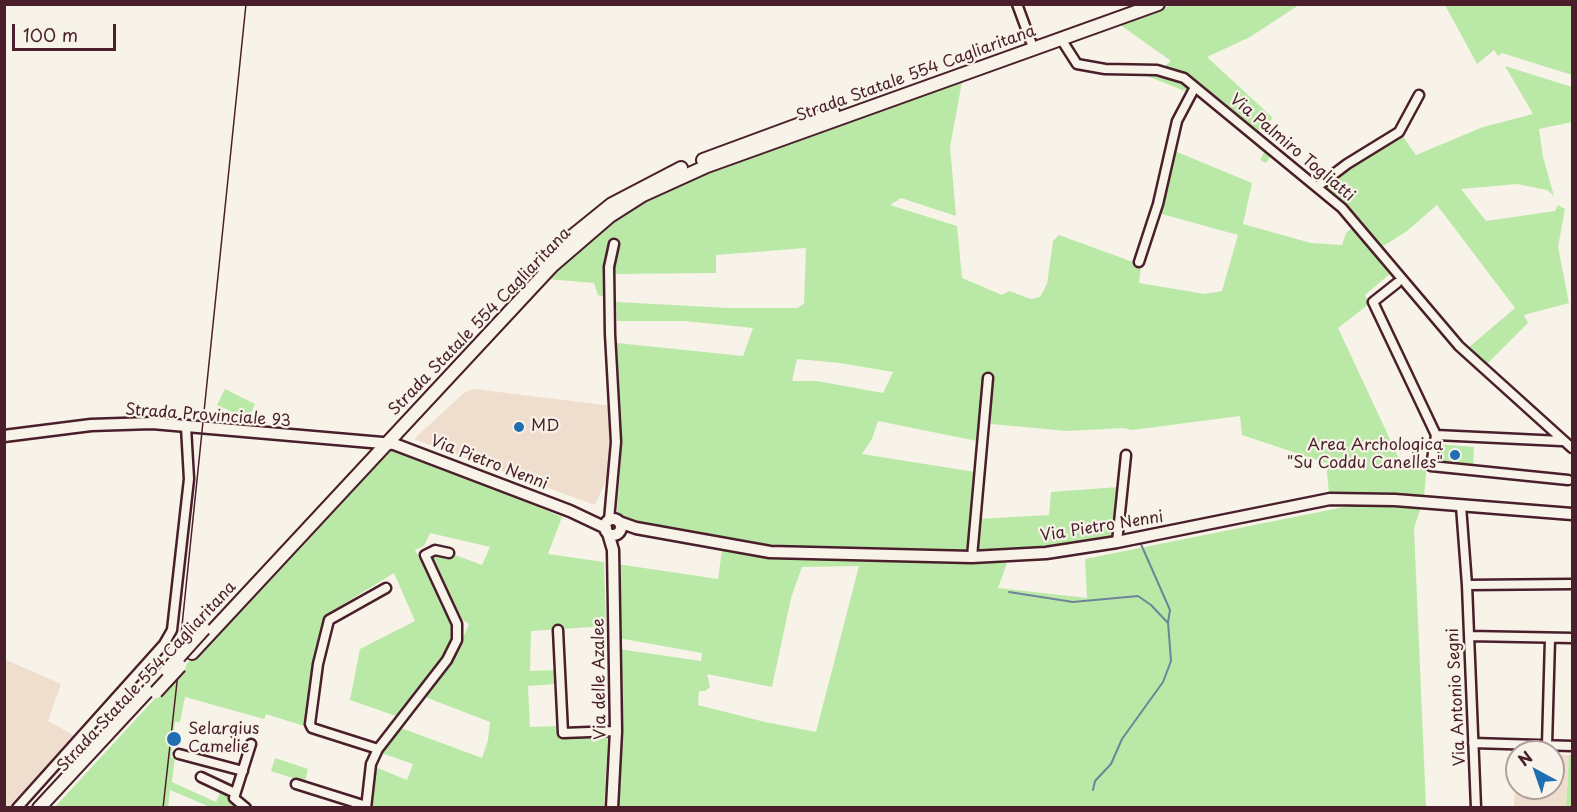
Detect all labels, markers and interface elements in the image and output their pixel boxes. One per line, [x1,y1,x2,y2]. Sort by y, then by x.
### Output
scale bar [15,12,118,50]
text: 100 m [23,21,78,48]
street label: Strada Statale 554 Cagliaritana [794,22,1038,126]
street label: Via Palmiro Togliatti [1226,90,1358,206]
street label: Strada Statale 554 Cagliaritana [385,224,575,420]
street label: Strada Provinciale 93 [124,401,292,431]
place label: MD [531,417,559,437]
marker: MD [512,420,526,434]
street label: Via Pietro Nenni [428,432,550,494]
place label: Area Archologica "Su Coddu Canelles" [1287,436,1443,474]
marker: Area Archologica "Su Coddu Canelles" [1448,448,1462,462]
street label: Via Pietro Nenni [1039,508,1165,546]
street label: Strada Statale 554 Cagliaritana [54,578,240,776]
street label: Via delle Azalee [589,618,611,740]
street label: Via Antonio Segni [1444,628,1470,766]
place label: Selargius Camelie [188,720,259,758]
marker: Selargius Camelie [165,730,183,748]
north arrow [1505,740,1565,800]
text: N [1512,744,1537,771]

